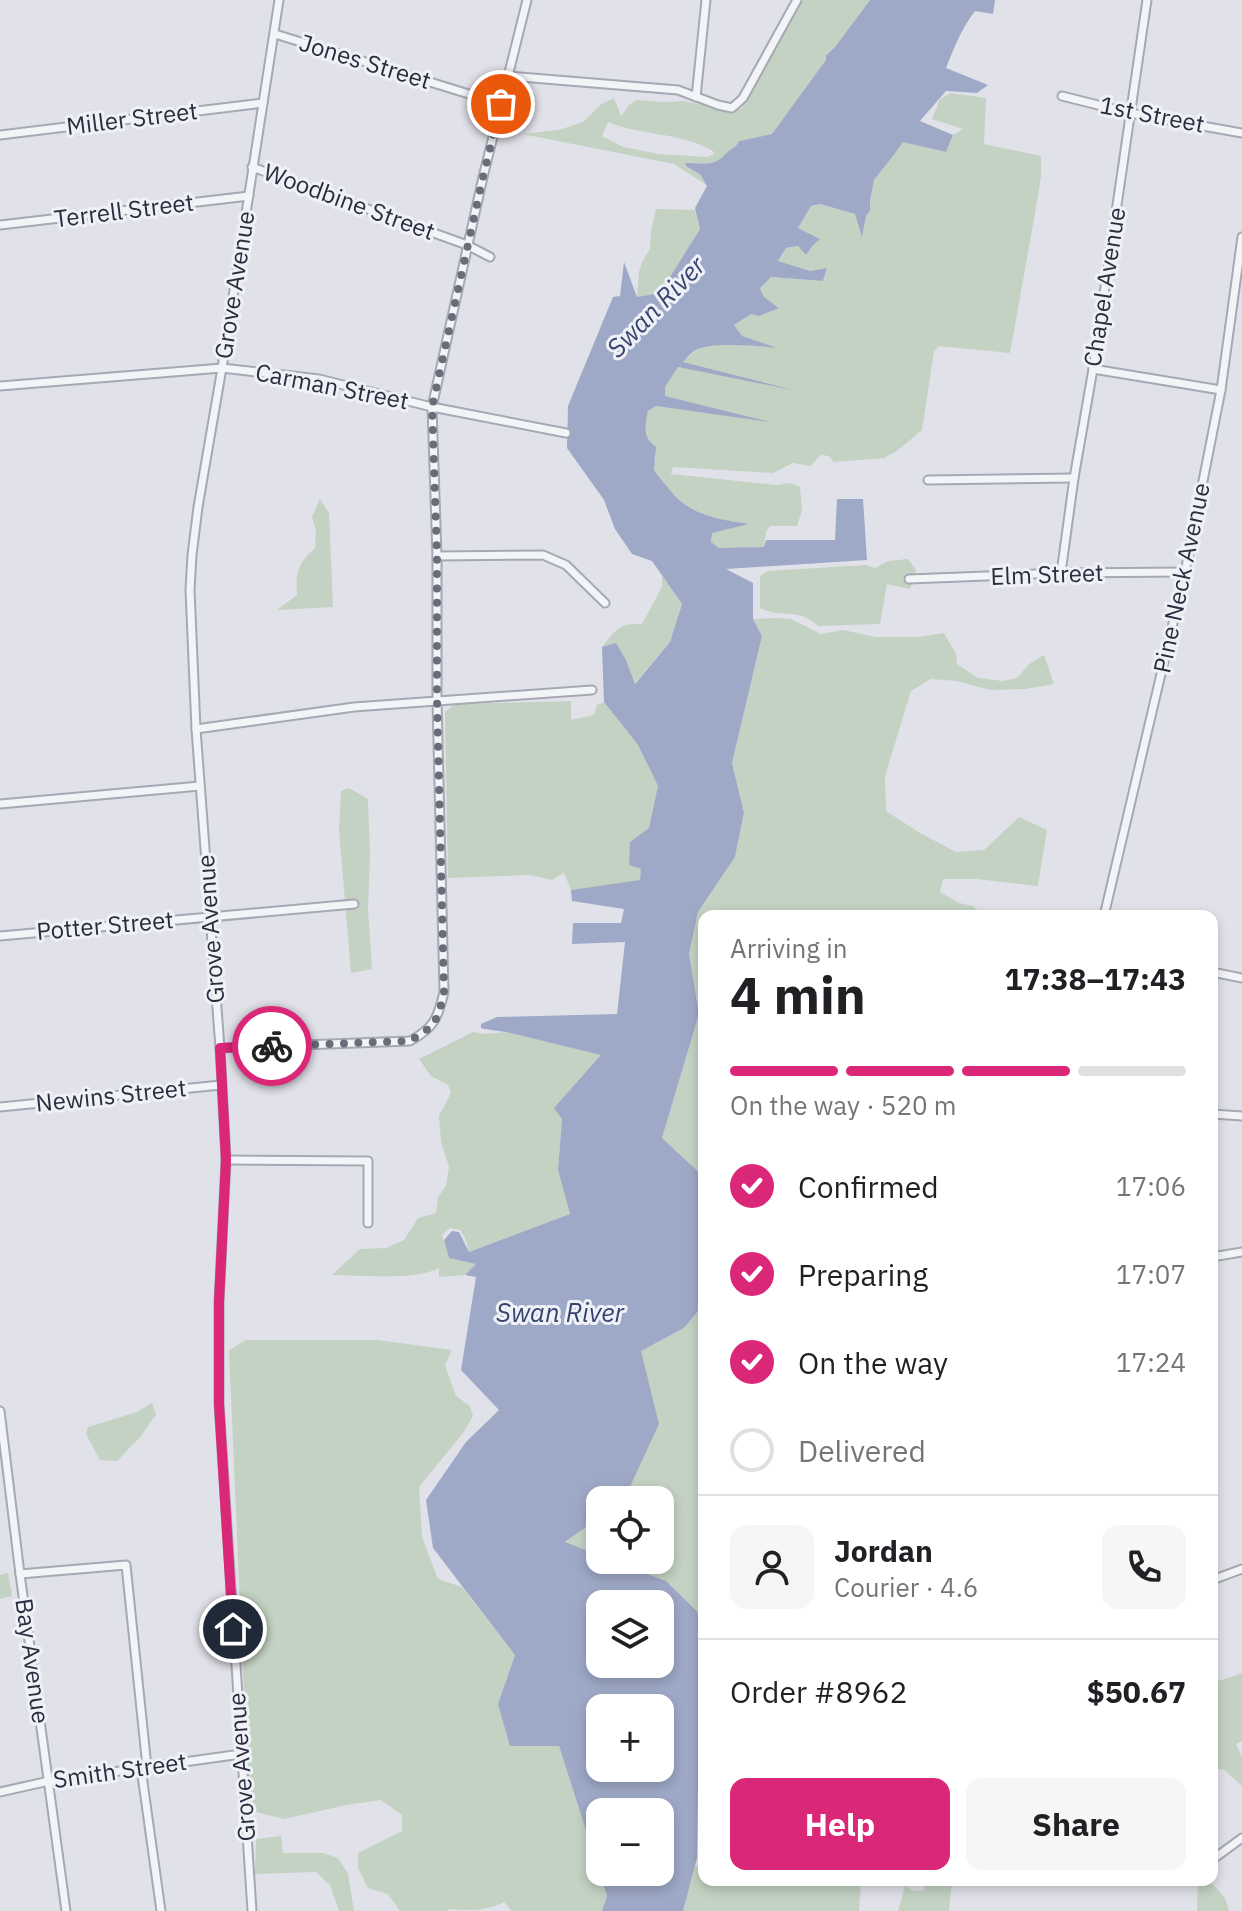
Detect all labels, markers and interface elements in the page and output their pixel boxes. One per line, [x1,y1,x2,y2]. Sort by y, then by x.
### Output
street label: Jones Street [296,26,435,96]
pin [467,70,535,138]
icon: bag [479,82,523,126]
street label: 1st Street [1097,88,1207,140]
street label: Miller Street [64,94,199,142]
street label: Woodbine Street [259,155,439,247]
street label: Terrell Street [52,186,196,234]
street label: Chapel Avenue [1076,205,1132,369]
street label: Grove Avenue [207,209,261,361]
water label: Swan River [599,247,713,364]
street label: Carman Street [253,355,412,417]
street label: Pine Neck Avenue [1145,480,1217,676]
street label: Elm Street [990,556,1104,592]
street label: Grove Avenue [189,854,231,1005]
street label: Potter Street [35,903,175,947]
text: Arriving in [730,931,847,965]
text: 17:38–17:43 [1005,959,1186,998]
text: 4 min [730,961,866,1028]
courier [232,1006,312,1086]
icon: bike [250,1024,294,1068]
street label: Newins Street [34,1071,188,1119]
text: On the way · 520 m [730,1088,956,1122]
icon: check [730,1164,774,1208]
text: Confirmed [798,1167,939,1206]
text: 17:06 [1116,1169,1186,1203]
icon: check [730,1252,774,1296]
text: Preparing [798,1255,928,1294]
text: 17:07 [1116,1257,1186,1291]
water label: Swan River [496,1295,626,1329]
icon: check [730,1340,774,1384]
text: On the way [798,1343,948,1382]
text: 17:24 [1116,1345,1186,1379]
text: Delivered [798,1431,926,1470]
map controls [586,1486,674,1886]
button: locate [586,1486,674,1574]
button: person [730,1525,814,1609]
button: phone [1102,1525,1186,1609]
text: Jordan [834,1531,933,1570]
text: Courier · 4.6 [834,1570,978,1604]
button: layers [586,1590,674,1678]
pin [199,1595,267,1663]
street label: Bay Avenue [8,1596,58,1726]
icon: home [211,1607,255,1651]
text: Order #8962 [730,1672,907,1711]
text: $50.67 [1087,1672,1186,1711]
street label: Grove Avenue [220,1692,262,1843]
button: + [586,1694,674,1782]
street label: Smith Street [51,1745,189,1795]
button: Help [730,1778,950,1870]
button: Share [966,1778,1186,1870]
button: − [586,1798,674,1886]

